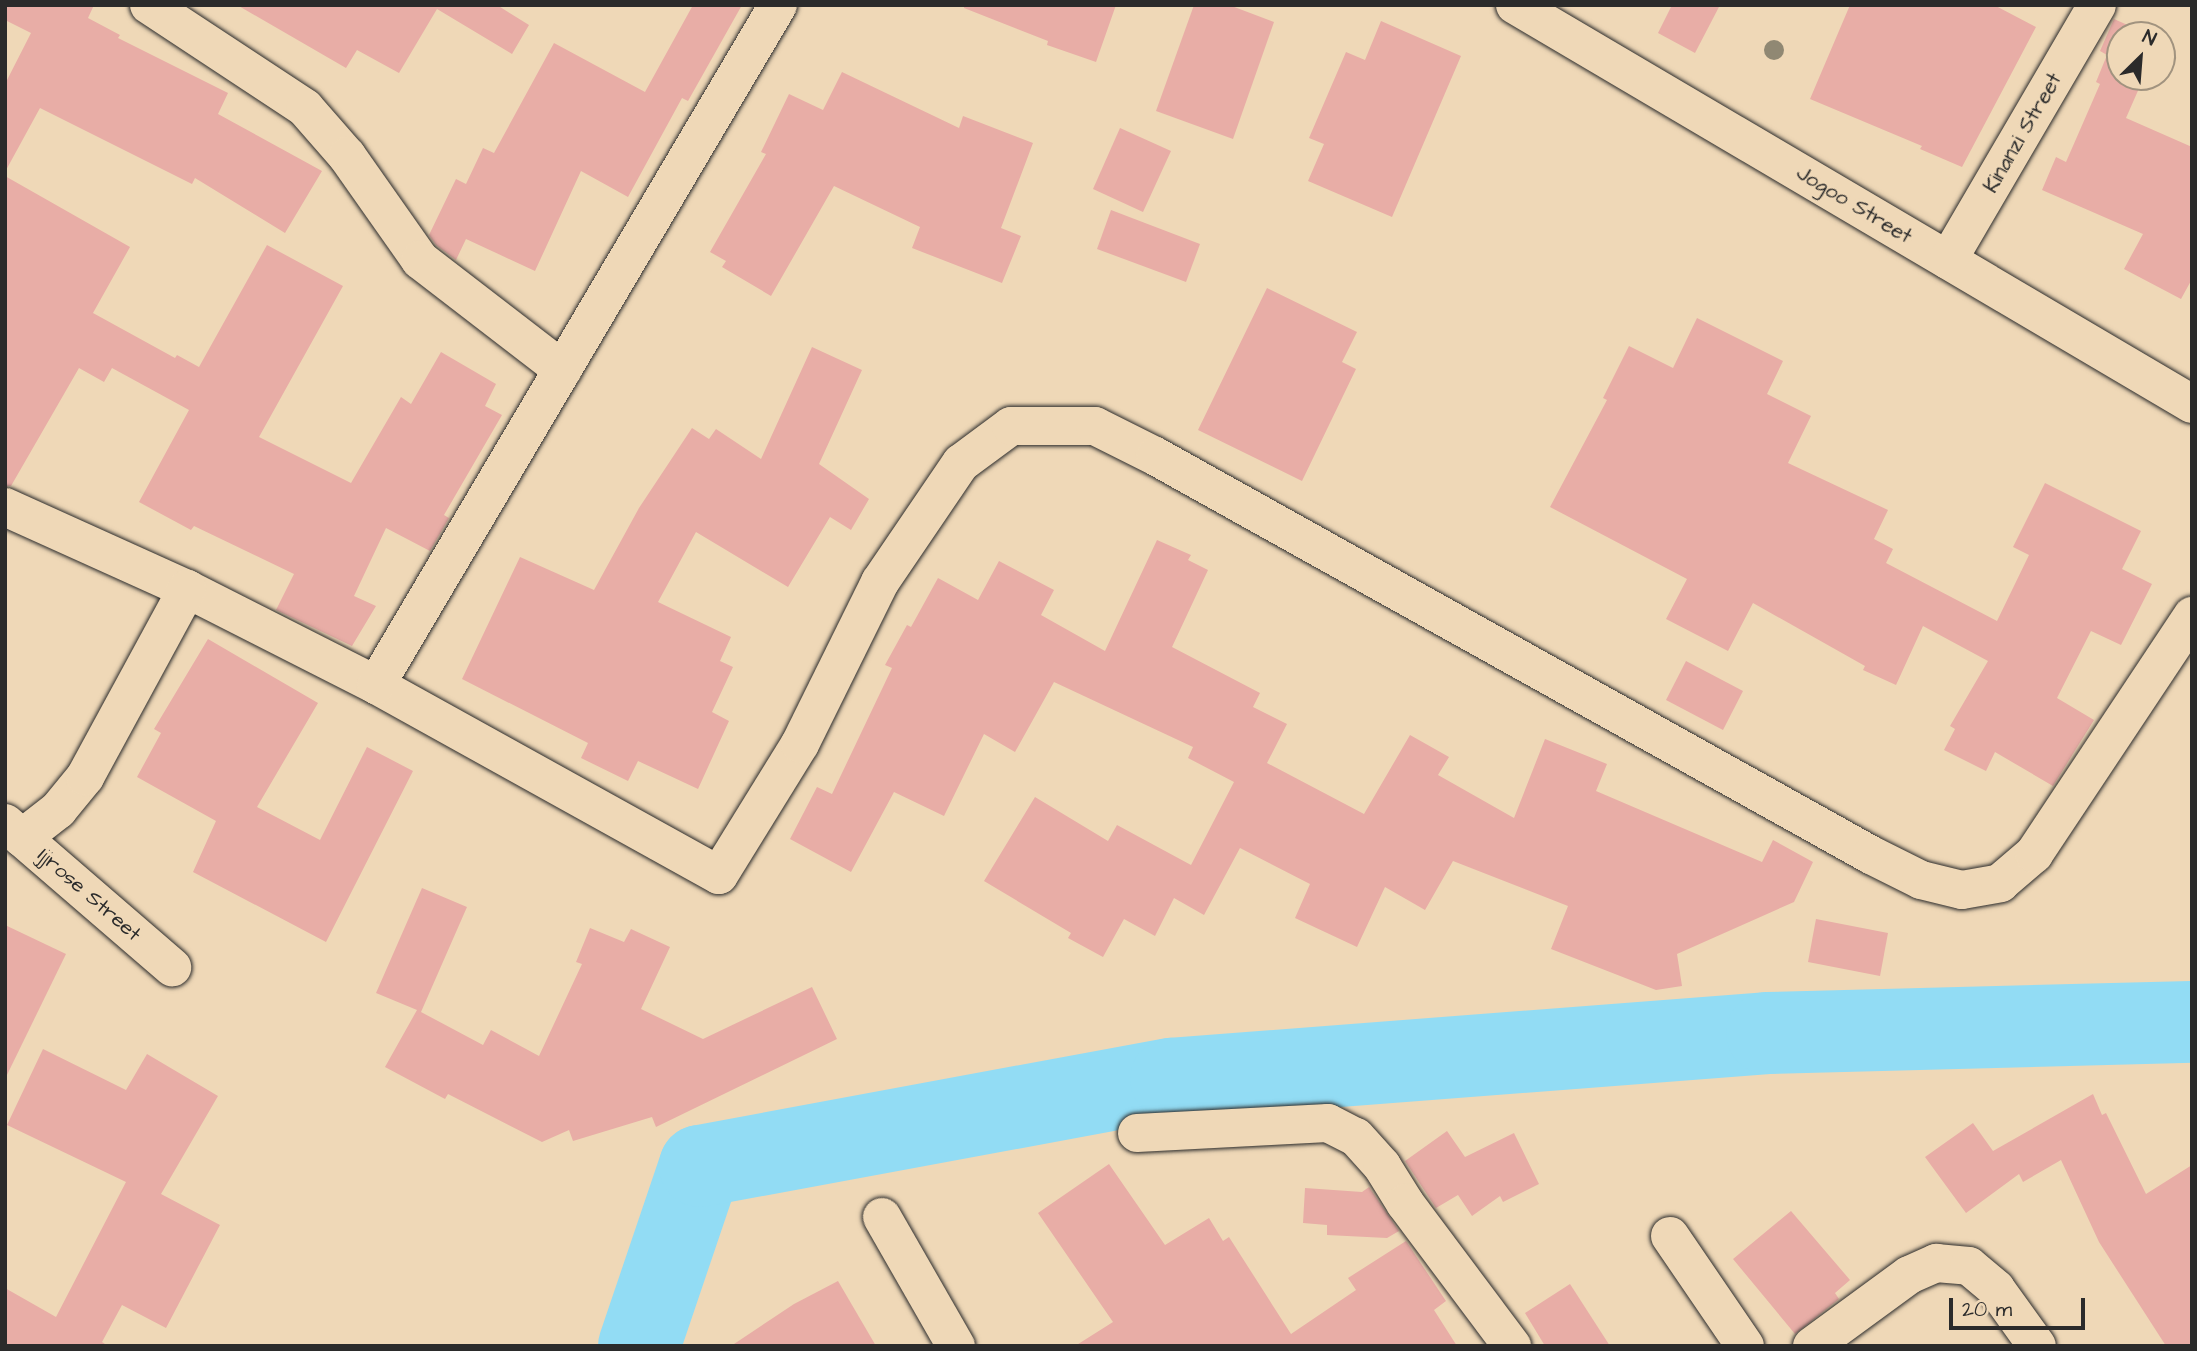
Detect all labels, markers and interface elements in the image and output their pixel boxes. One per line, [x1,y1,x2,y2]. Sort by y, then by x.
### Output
north arrow [2106,21,2176,91]
text: N [2138,24,2160,53]
street label: Kinanzi Street [1979,69,2067,197]
street label: Jogoo Street [1792,161,1916,249]
street label: Ijjrose Street [32,843,146,947]
scale bar [1952,1284,2088,1328]
text: 20 m [1962,1295,2012,1324]

